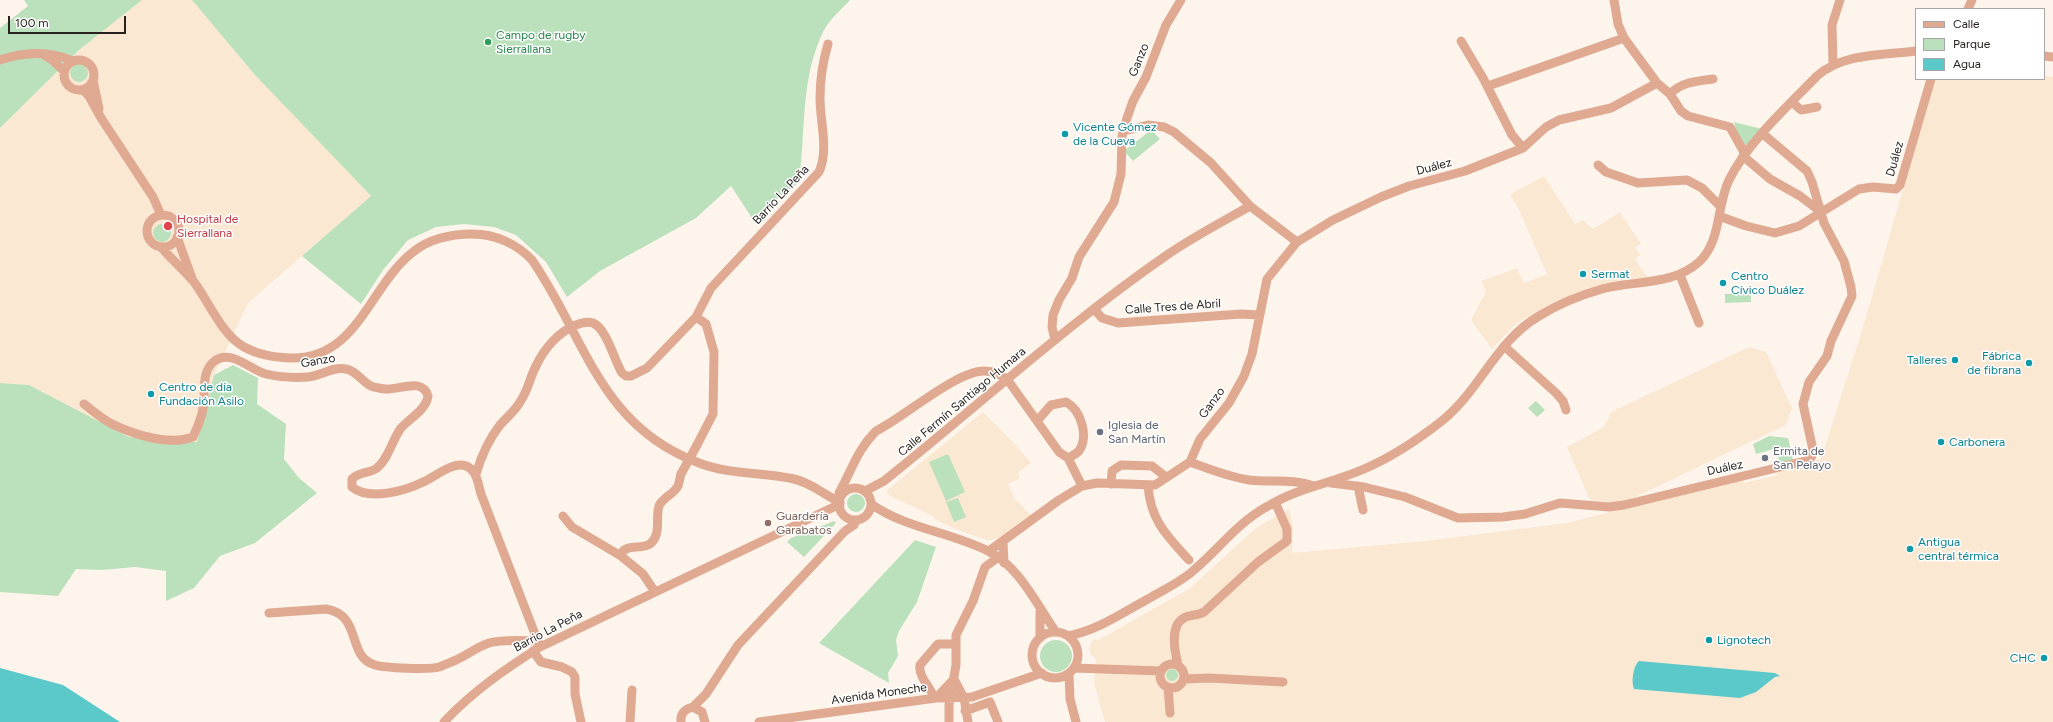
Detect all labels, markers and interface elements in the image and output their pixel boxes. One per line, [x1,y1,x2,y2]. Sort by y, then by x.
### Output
scale bar [10,8,128,34]
legend [1915,8,2045,80]
text: 100 m [15,16,49,30]
text: Calle [1953,17,1980,31]
place label: Campo de rugby Sierrallana [496,28,586,56]
marker: Campo de rugby Sierrallana [483,37,493,47]
text: Parque [1953,37,1990,51]
street label: Ganzo [1126,41,1152,79]
text: Agua [1953,57,1981,71]
place label: Vicente Gómez de la Cueva [1073,120,1157,148]
marker: Vicente Gómez de la Cueva [1060,129,1070,139]
street label: Duález [1883,140,1907,178]
street label: Duález [1415,155,1453,179]
street label: Barrio La Peña [750,162,812,228]
place label: Hospital de Sierrallana [177,212,238,240]
marker: Hospital de Sierrallana [162,220,174,232]
place label: Sermat [1591,267,1630,281]
marker: Sermat [1578,269,1588,279]
place label: Centro Cívico Duález [1731,269,1804,297]
marker: Centro Cívico Duález [1718,278,1728,288]
street label: Calle Tres de Abril [1125,296,1221,318]
street label: Calle Fermín Santiago Humara [895,344,1029,460]
place label: Fábrica de fibrana [1967,349,2021,377]
street label: Ganzo [300,351,336,371]
place label: Talleres [1907,353,1947,367]
marker: Talleres [1950,355,1960,365]
marker: Fábrica de fibrana [2024,358,2034,368]
place label: Centro de día Fundación Asilo [159,380,244,408]
street label: Ganzo [1196,385,1228,421]
marker: Centro de día Fundación Asilo [146,389,156,399]
place label: Iglesia de San Martín [1108,418,1165,446]
marker: Iglesia de San Martín [1095,427,1105,437]
place label: Carbonera [1949,435,2005,449]
marker: Carbonera [1936,437,1946,447]
place label: Ermita de San Pelayo [1773,444,1831,472]
marker: Ermita de San Pelayo [1760,453,1770,463]
street label: Duález [1706,457,1744,479]
place label: Guardería Garabatos [776,509,832,537]
marker: Guardería Garabatos [763,518,773,528]
place label: Antigua central térmica [1918,535,1999,563]
marker: Antigua central térmica [1905,544,1915,554]
street label: Barrio La Peña [511,607,585,655]
place label: Lignotech [1717,633,1771,647]
marker: Lignotech [1704,635,1714,645]
place label: CHC [2010,651,2036,665]
marker: CHC [2039,653,2049,663]
street label: Avenida Moneche [830,680,928,708]

